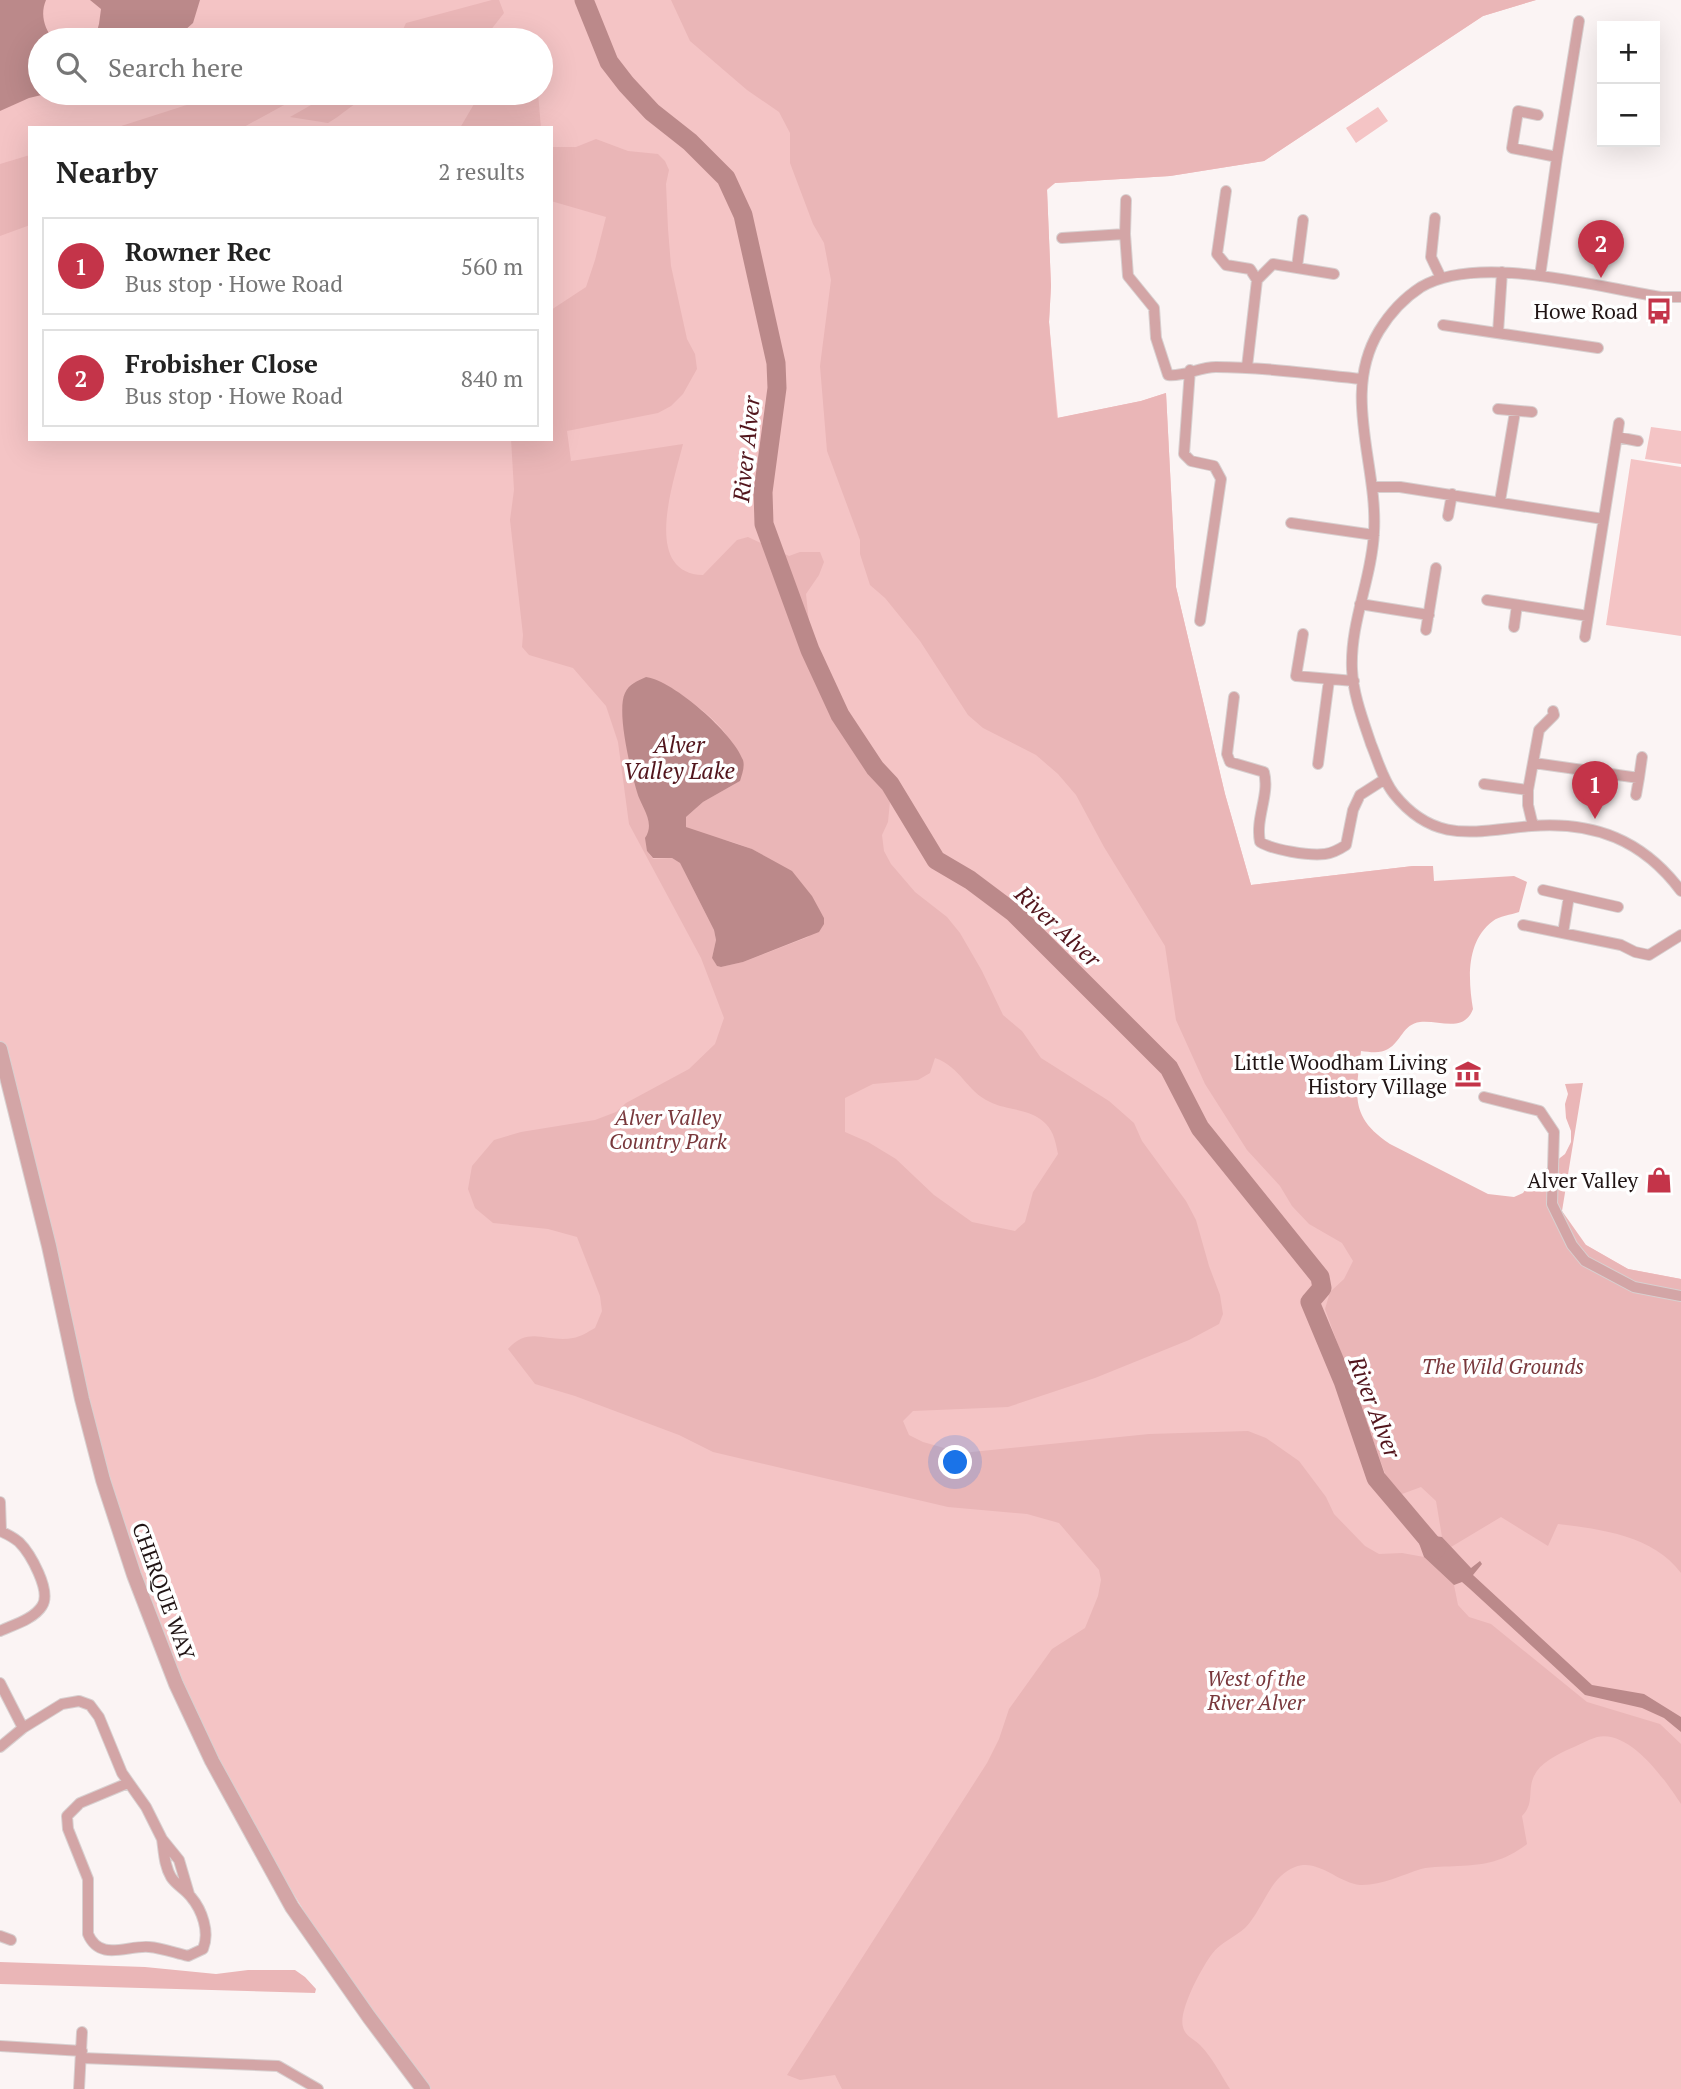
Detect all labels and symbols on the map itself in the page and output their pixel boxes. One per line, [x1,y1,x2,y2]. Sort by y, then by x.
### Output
pin: 2 [1578,220,1624,278]
bus stop icon: Howe Road [1644,296,1674,326]
place label: Howe Road [1534,297,1638,325]
water label: River Alver [725,393,767,505]
water label: Alver Valley Lake [623,729,735,786]
pin: 1 [1572,761,1618,819]
water label: River Alver [1008,878,1108,974]
place label: Little Woodham Living History Village [1234,1048,1448,1100]
museum icon: Little Woodham Living History Village [1453,1059,1483,1089]
park label: Alver Valley Country Park [609,1103,728,1155]
shop icon: Alver Valley [1644,1165,1674,1195]
place label: Alver Valley [1527,1166,1638,1194]
water label: River Alver [1341,1351,1409,1463]
park label: The Wild Grounds [1422,1352,1584,1380]
your location [938,1445,972,1479]
street label: CHERQUE WAY [126,1518,202,1664]
park label: West of the River Alver [1206,1664,1306,1716]

